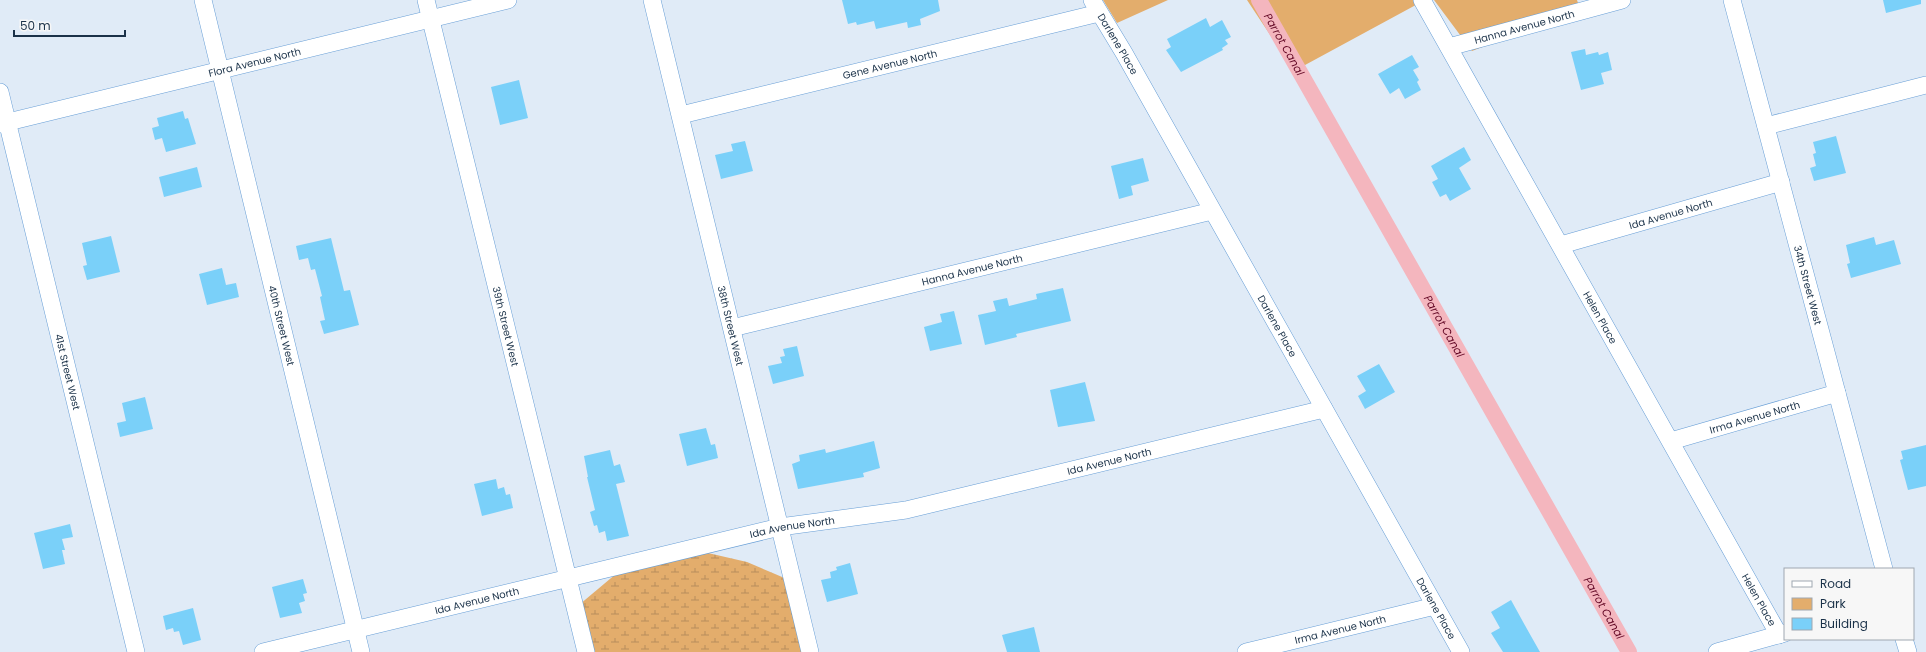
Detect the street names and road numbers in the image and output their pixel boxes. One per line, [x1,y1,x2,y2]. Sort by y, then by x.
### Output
street label: Hanna Avenue North [1473,6,1576,48]
street label: Darlene Place [1094,11,1142,77]
street label: Flora Avenue North [207,44,302,81]
street label: Gene Avenue North [841,46,939,83]
street label: Ida Avenue North [1627,195,1714,233]
street label: 34th Street West [1790,244,1826,327]
street label: Hanna Avenue North [920,250,1024,290]
street label: 40th Street West [264,284,298,368]
street label: 38th Street West [713,284,747,368]
street label: 39th Street West [489,285,523,368]
street label: Helen Place [1579,289,1621,347]
street label: Darlene Place [1254,292,1300,360]
street label: 41st Street West [51,332,84,412]
street label: Irma Avenue North [1708,397,1802,437]
street label: Ida Avenue North [1066,444,1153,479]
street label: Ida Avenue North [748,513,836,542]
street label: Helen Place [1738,571,1780,629]
street label: Darlene Place [1413,575,1459,642]
street label: Ida Avenue North [433,583,521,618]
street label: Irma Avenue North [1293,611,1388,648]

